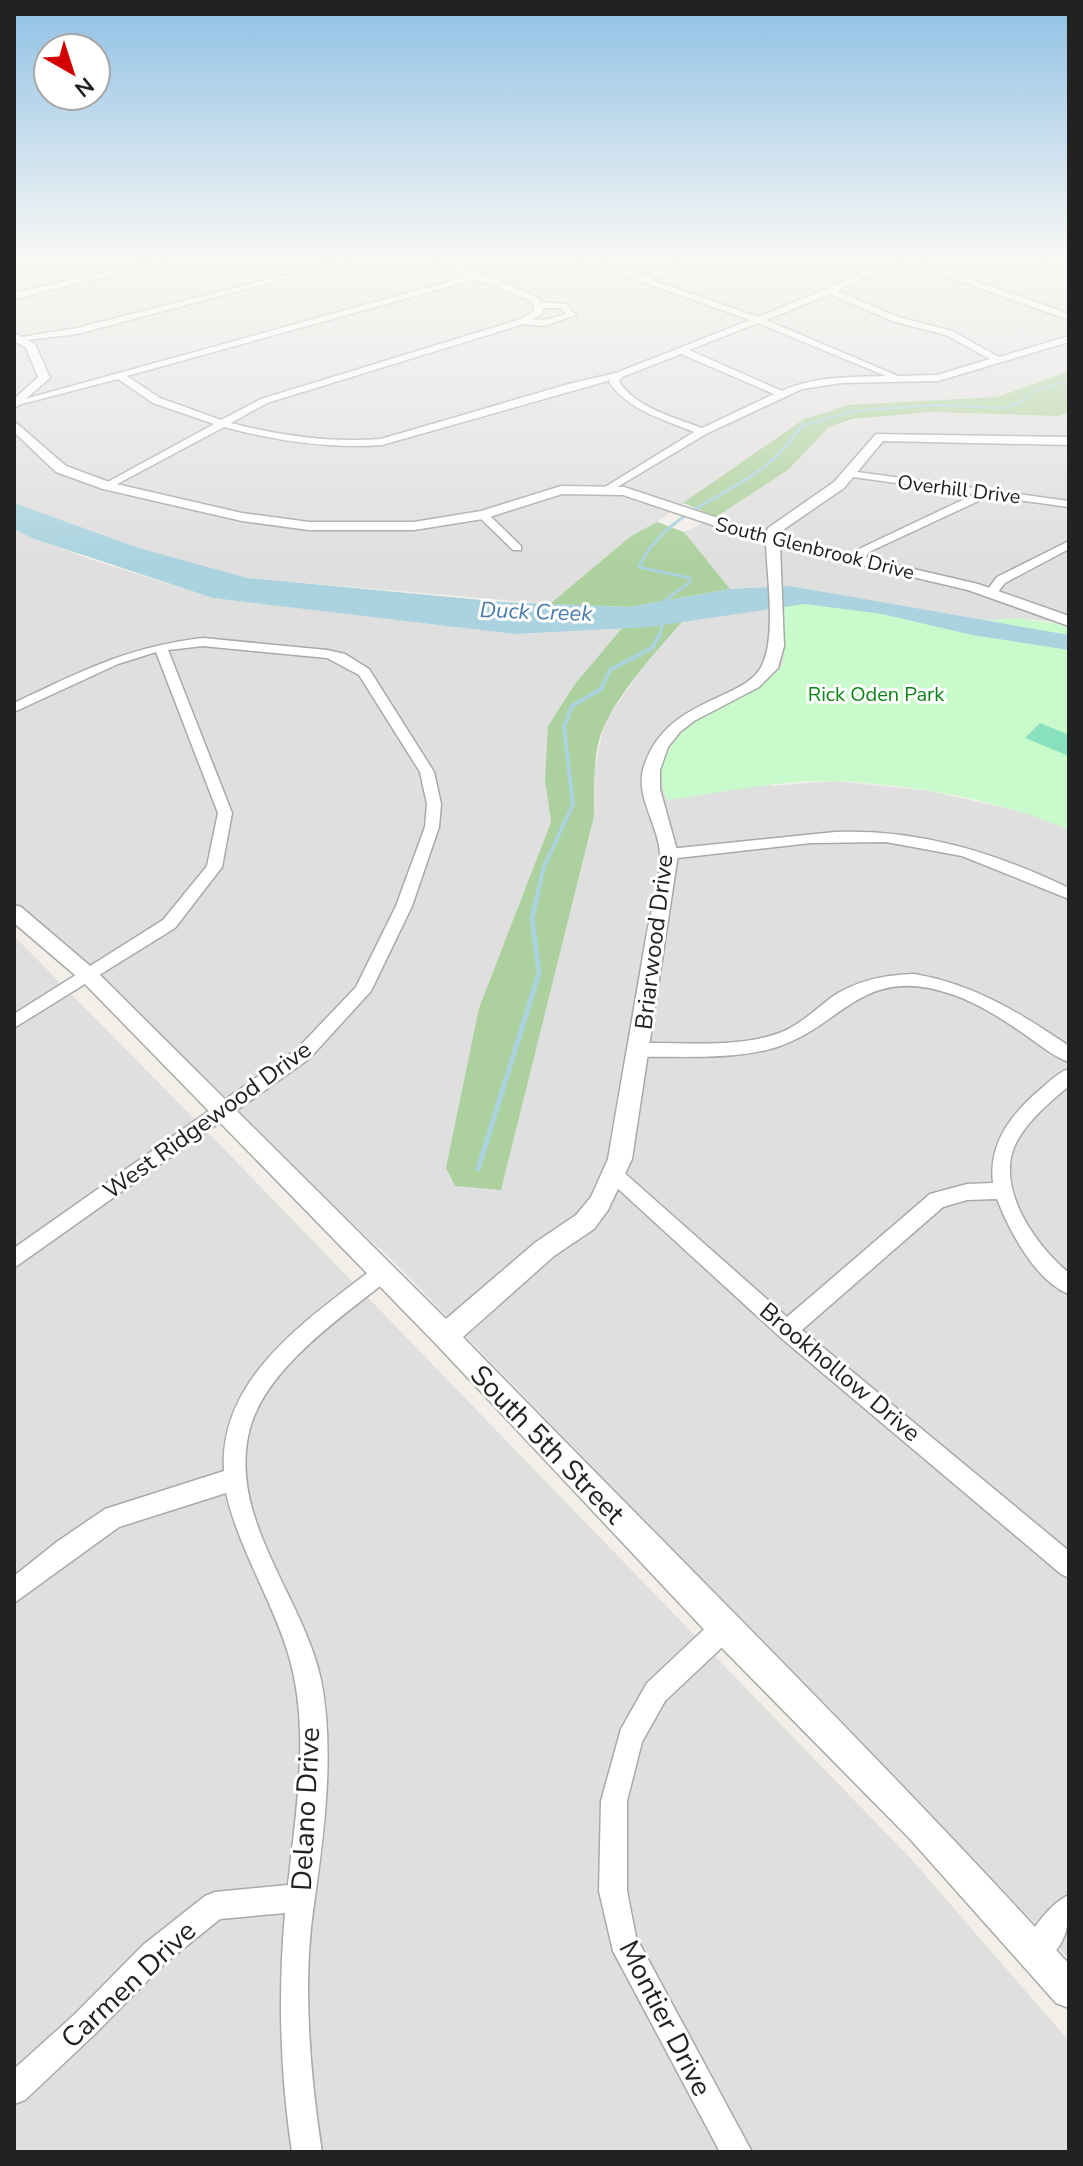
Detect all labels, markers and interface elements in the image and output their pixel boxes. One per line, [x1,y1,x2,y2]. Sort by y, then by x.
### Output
north arrow [32,32,112,112]
text: N [68,70,100,104]
street label: Overhill Drive [896,469,1022,510]
street label: South Glenbrook Drive [713,511,917,586]
water label: Duck Creek [479,595,594,629]
park label: Rick Oden Park [808,681,945,708]
street label: Briarwood Drive [627,853,681,1031]
street label: West Ridgewood Drive [97,1034,317,1206]
street label: Brookhollow Drive [753,1295,927,1449]
street label: South 5th Street [462,1357,633,1533]
street label: Delano Drive [283,1726,329,1892]
street label: Carmen Drive [53,1912,204,2057]
street label: Montier Drive [610,1934,721,2103]

